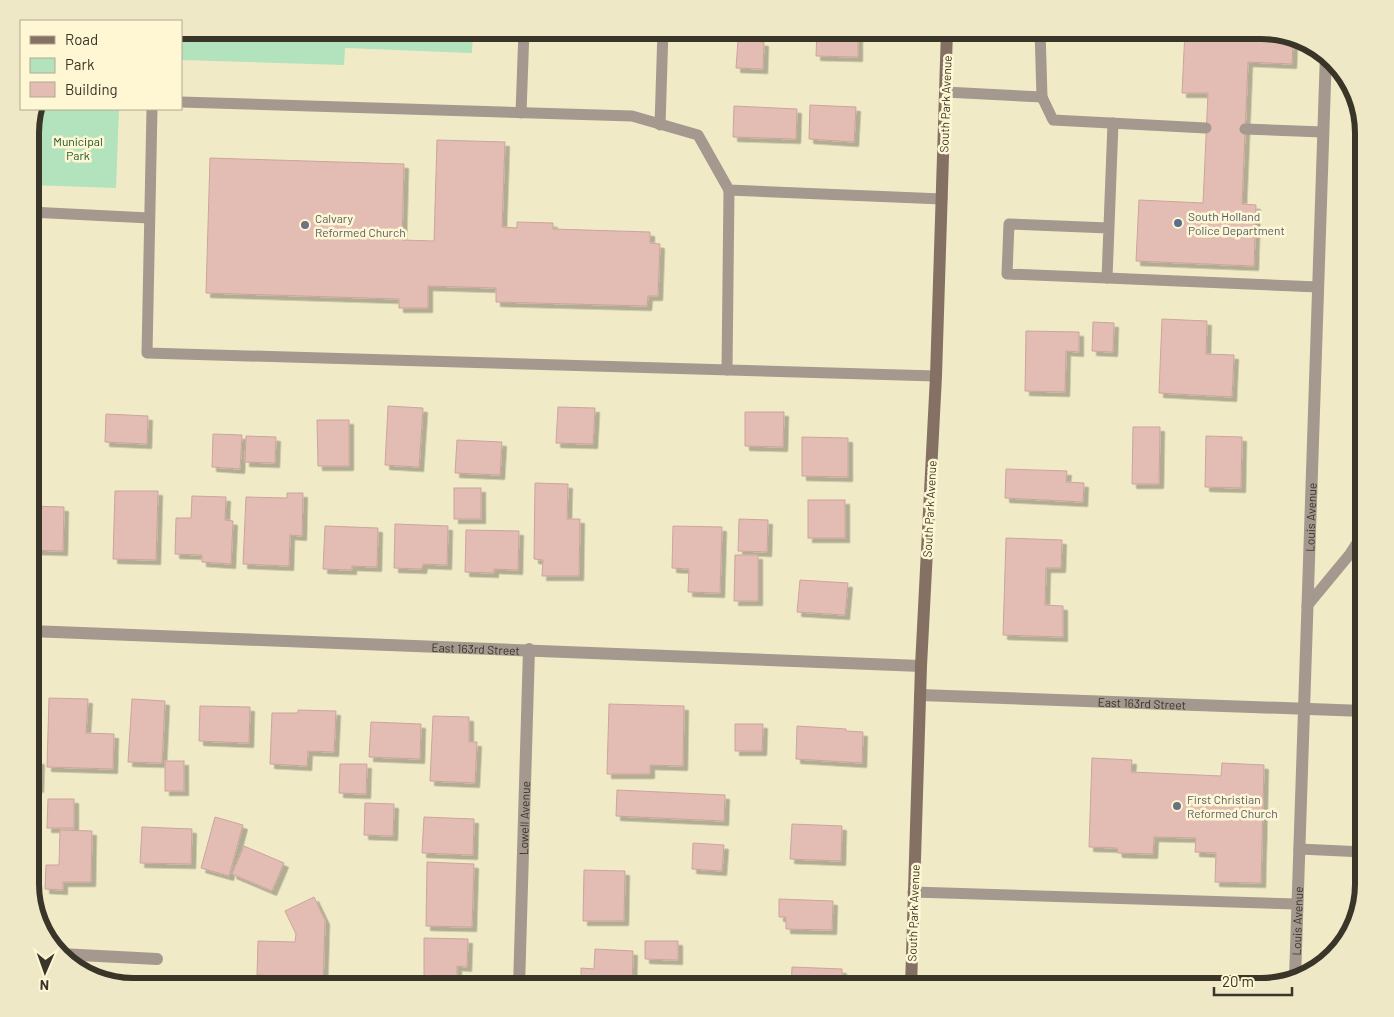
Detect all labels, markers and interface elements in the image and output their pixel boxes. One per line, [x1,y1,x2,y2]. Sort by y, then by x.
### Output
legend [20,20,182,110]
text: Road [65,30,98,48]
text: Park [65,55,95,73]
street label: South Park Avenue [936,55,954,153]
text: Building [65,80,118,98]
park label: Municipal Park [53,134,103,162]
place label: South Holland Police Department [1188,209,1285,237]
place label: Calvary Reformed Church [315,211,406,239]
marker: South Holland Police Department [1172,217,1184,229]
marker: Calvary Reformed Church [299,219,311,231]
street label: South Park Avenue [919,460,939,558]
street label: Louis Avenue [1302,482,1319,552]
street label: East 163rd Street [431,640,520,657]
street label: East 163rd Street [1097,694,1186,712]
street label: Lowell Avenue [516,781,532,855]
place label: First Christian Reformed Church [1187,792,1278,820]
marker: First Christian Reformed Church [1171,800,1183,812]
street label: South Park Avenue [904,864,922,962]
street label: Louis Avenue [1289,886,1305,956]
north arrow [20,947,70,997]
scale bar [1214,964,1292,996]
text: 20 m [1222,972,1254,990]
text: N [40,977,49,994]

